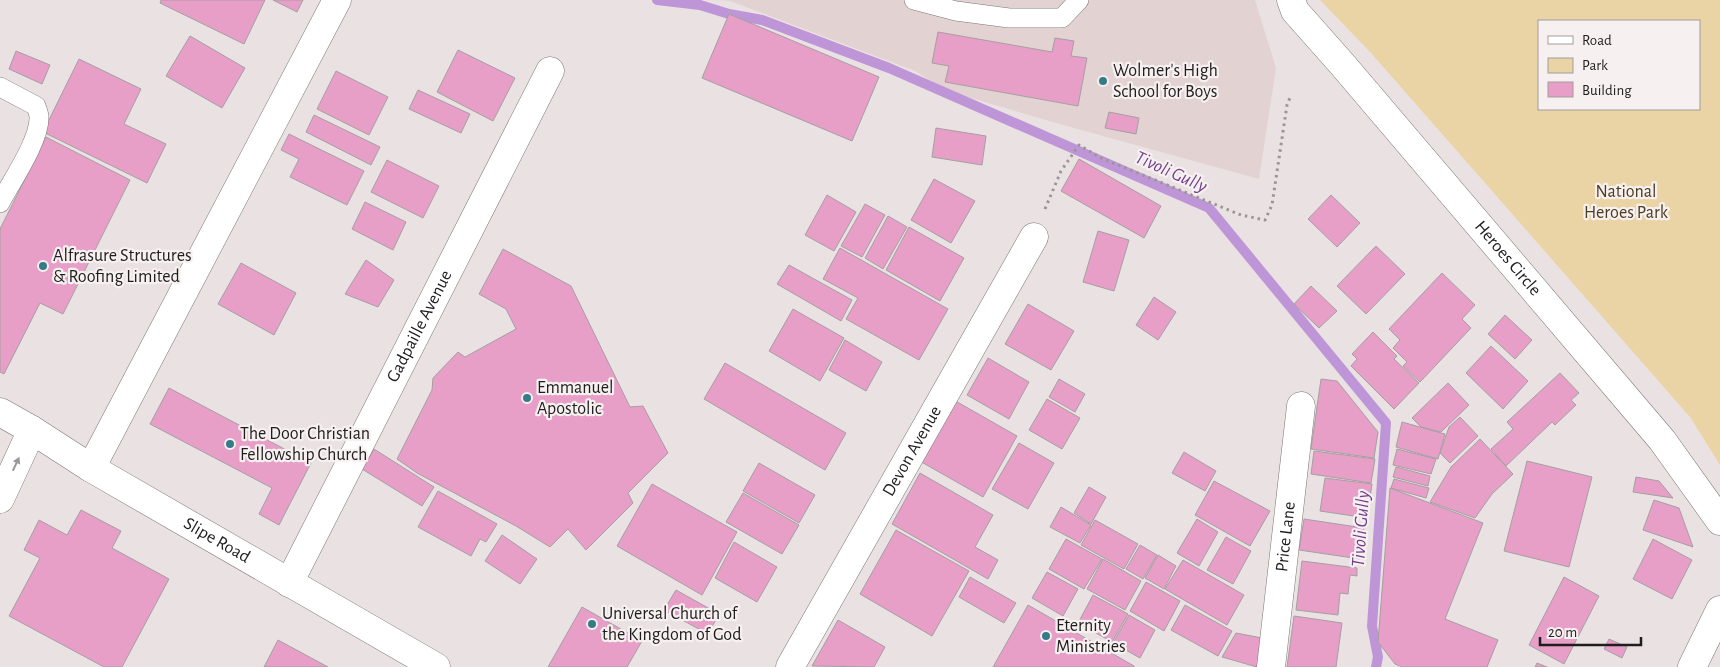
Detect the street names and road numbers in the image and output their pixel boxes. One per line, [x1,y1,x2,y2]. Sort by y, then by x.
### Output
street label: Heroes Circle [1471,218,1544,299]
street label: Gadpaille Avenue [384,268,456,385]
street label: Devon Avenue [880,403,945,500]
street label: Price Lane [1273,501,1299,573]
street label: Slipe Road [180,514,253,567]

